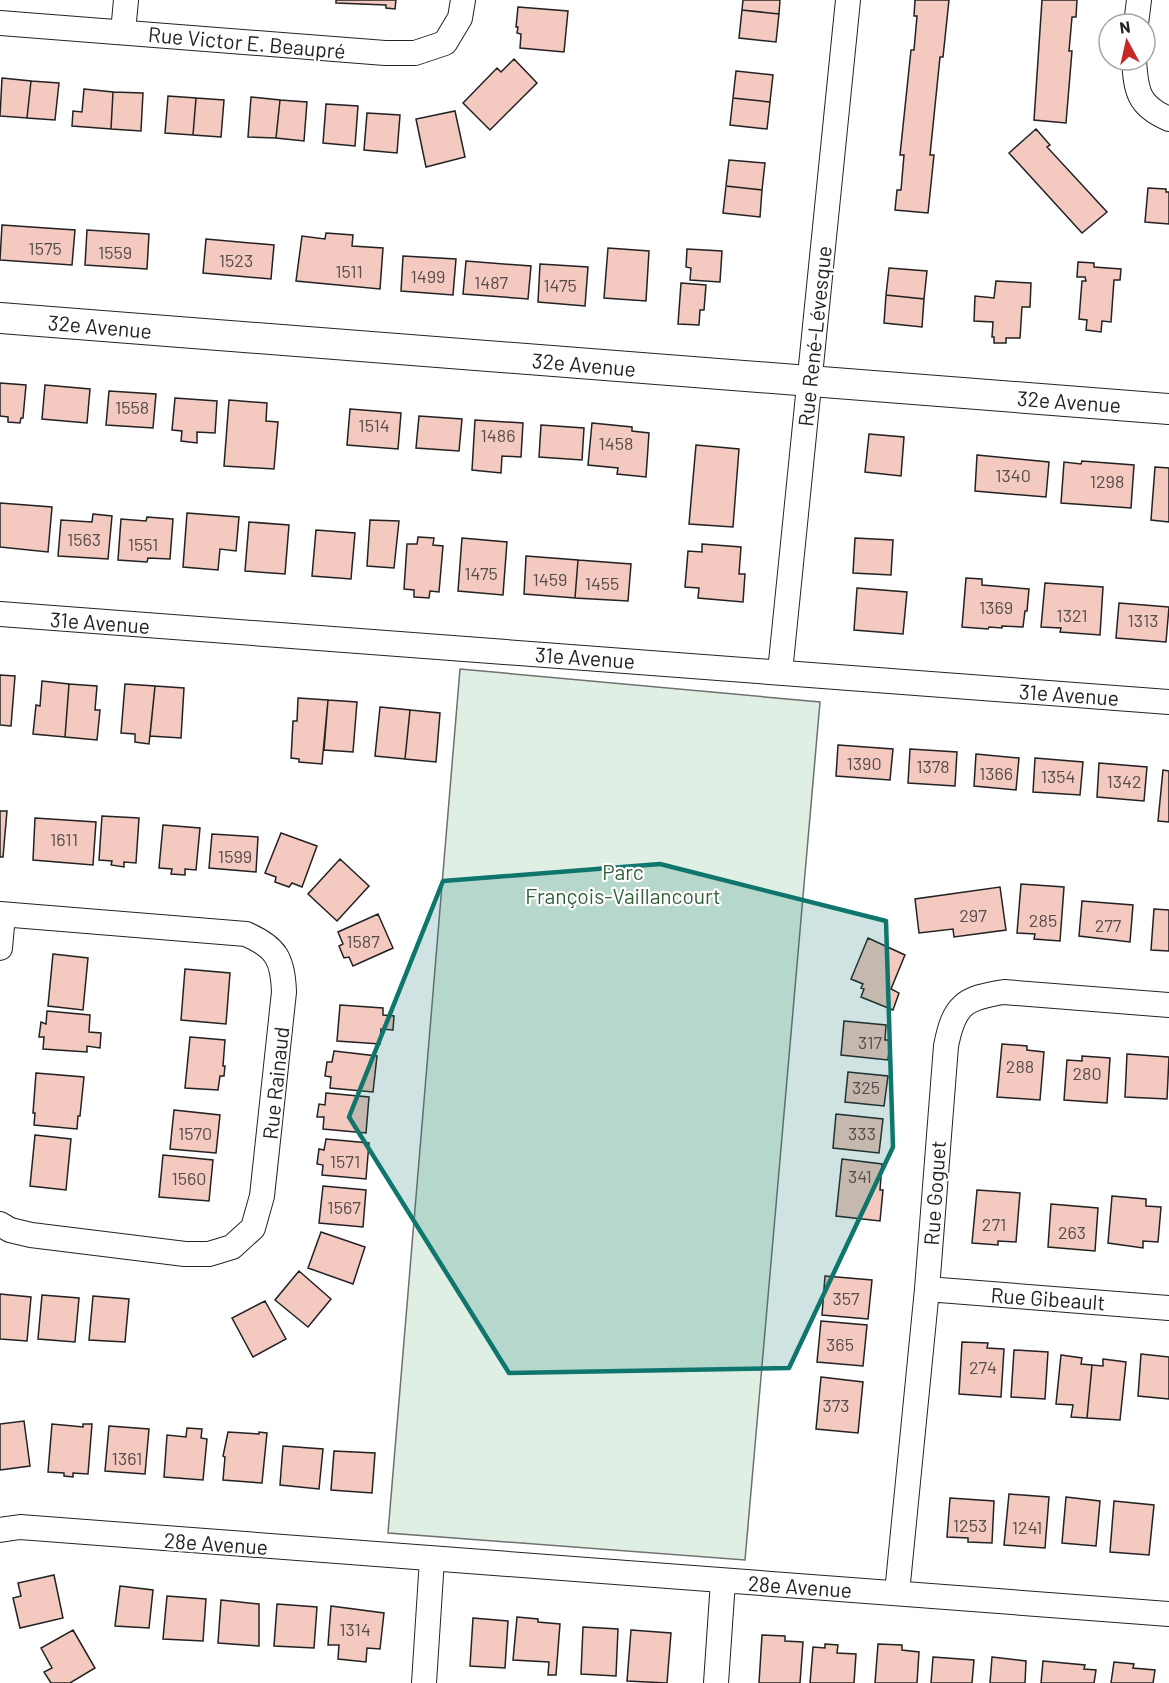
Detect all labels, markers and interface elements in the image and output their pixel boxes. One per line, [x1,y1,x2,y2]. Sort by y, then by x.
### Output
north arrow [1097,12,1157,72]
text: N [1118,17,1131,37]
street label: Rue Victor E. Beaupré [147,21,347,63]
house number: 1575 [28,237,62,259]
house number: 1559 [98,241,132,263]
street label: Rue René-Lévesque [792,244,836,428]
house number: 1523 [219,249,253,271]
house number: 1511 [335,260,363,282]
house number: 1499 [411,265,445,287]
house number: 1487 [474,271,509,293]
house number: 1475 [543,274,577,296]
street label: 32e Avenue [47,309,153,343]
street label: 32e Avenue [531,347,637,381]
street label: 32e Avenue [1016,385,1122,417]
house number: 1558 [115,396,149,418]
house number: 1514 [358,414,390,436]
house number: 1486 [481,424,515,446]
house number: 1458 [599,432,633,454]
house number: 1340 [995,464,1031,486]
house number: 1298 [1090,470,1124,492]
house number: 1563 [67,528,101,550]
house number: 1551 [128,533,158,555]
house number: 1475 [464,562,498,584]
house number: 1459 [533,568,567,590]
house number: 1455 [585,572,619,594]
house number: 1369 [979,596,1013,618]
house number: 1321 [1056,604,1088,626]
street label: 31e Avenue [49,606,151,638]
house number: 1313 [1127,609,1159,631]
street label: 31e Avenue [534,641,636,673]
street label: 31e Avenue [1018,678,1120,710]
house number: 1390 [846,752,882,774]
house number: 1378 [916,755,950,777]
house number: 1366 [979,762,1013,784]
house number: 1354 [1041,765,1075,787]
house number: 1342 [1106,770,1142,792]
house number: 1611 [50,828,78,850]
house number: 1599 [218,845,252,867]
park label: Parc François-Vaillancourt [525,859,721,908]
house number: 297 [959,904,987,926]
house number: 285 [1029,909,1057,931]
house number: 277 [1095,914,1122,936]
house number: 1587 [346,930,380,952]
street label: Rue Rainaud [257,1025,293,1141]
house number: 317 [858,1031,882,1053]
house number: 288 [1006,1055,1034,1077]
house number: 280 [1072,1062,1102,1084]
house number: 325 [852,1076,880,1098]
house number: 1570 [178,1122,212,1144]
house number: 333 [848,1122,876,1144]
street label: Rue Goguet [918,1140,950,1246]
house number: 1571 [330,1150,360,1172]
house number: 341 [848,1165,872,1187]
house number: 1560 [172,1167,207,1189]
house number: 1567 [327,1196,361,1218]
house number: 271 [982,1213,1006,1235]
house number: 263 [1058,1221,1086,1243]
street label: Rue Gibeault [990,1282,1106,1314]
house number: 357 [832,1287,860,1309]
house number: 365 [826,1333,854,1355]
house number: 274 [969,1356,997,1378]
house number: 373 [822,1394,850,1416]
house number: 1361 [112,1447,142,1469]
house number: 1253 [953,1514,987,1536]
house number: 1241 [1012,1516,1042,1538]
street label: 28e Avenue [163,1527,269,1559]
street label: 28e Avenue [747,1570,853,1602]
house number: 1314 [339,1618,371,1640]

